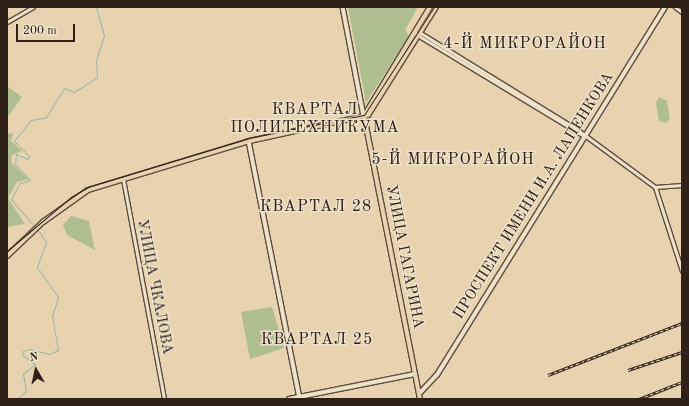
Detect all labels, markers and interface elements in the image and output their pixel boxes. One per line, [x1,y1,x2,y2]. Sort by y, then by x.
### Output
scale bar [18,16,77,42]
text: 200 m [23,25,57,37]
district label: 4-Й МИКРОРАЙОН [443,34,607,54]
street label: ПРОСПЕКТ ИМЕНИ И.А. ЛАПЕНКОВА [450,69,618,323]
district label: КВАРТАЛ ПОЛИТЕХНИКУМА [230,100,400,138]
district label: 5-Й МИКРОРАЙОН [371,150,535,170]
street label: УЛИЦА ГАГАРИНА [381,184,427,330]
district label: КВАРТАЛ 28 [260,197,372,217]
street label: УЛИЦА ЧКАЛОВА [132,218,176,356]
district label: КВАРТАЛ 25 [261,330,373,350]
north arrow [16,350,56,390]
text: N [29,352,39,364]

